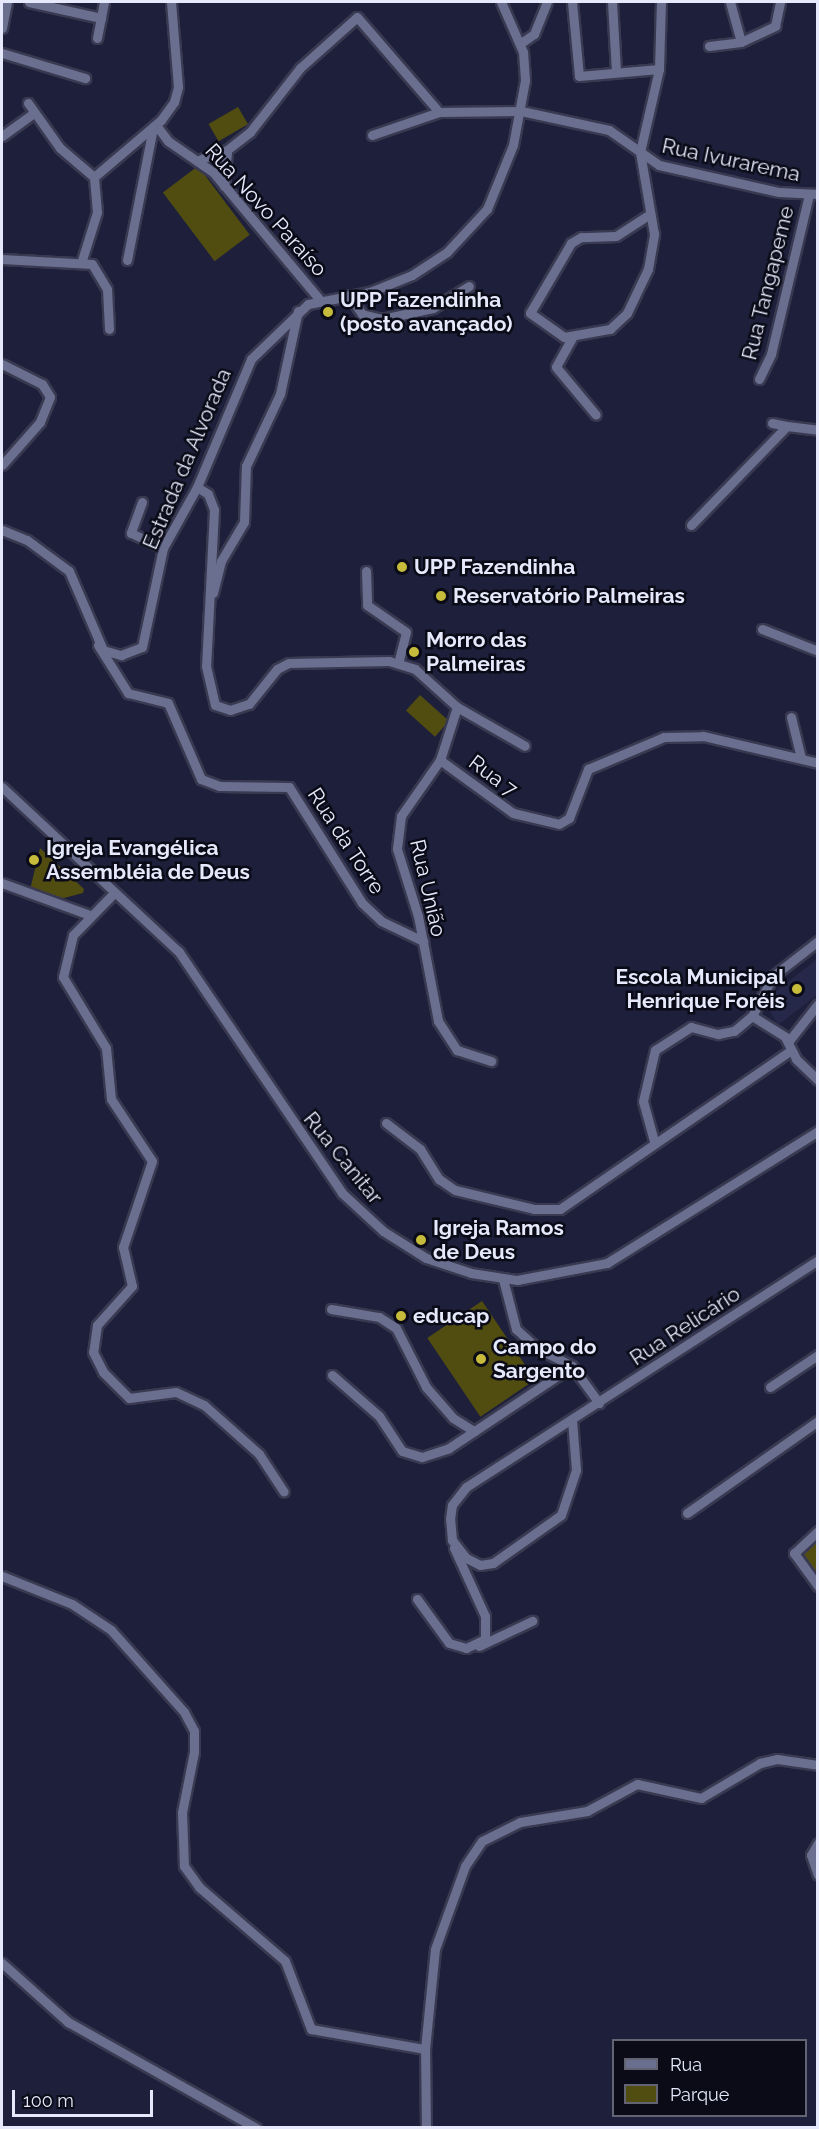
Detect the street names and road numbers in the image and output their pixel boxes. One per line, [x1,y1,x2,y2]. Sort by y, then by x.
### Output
street label: Rua Ivurarema [660,133,802,187]
street label: Rua Novo Paraíso [200,138,332,282]
street label: Rua Tangapeme [737,203,799,363]
street label: Estrada da Alvorada [137,365,237,553]
street label: Rua 7 [464,750,522,802]
street label: Rua da Torre [302,783,390,899]
street label: Rua União [405,837,451,939]
street label: Rua Canitar [298,1107,388,1209]
street label: Rua Relicário [625,1281,745,1371]

